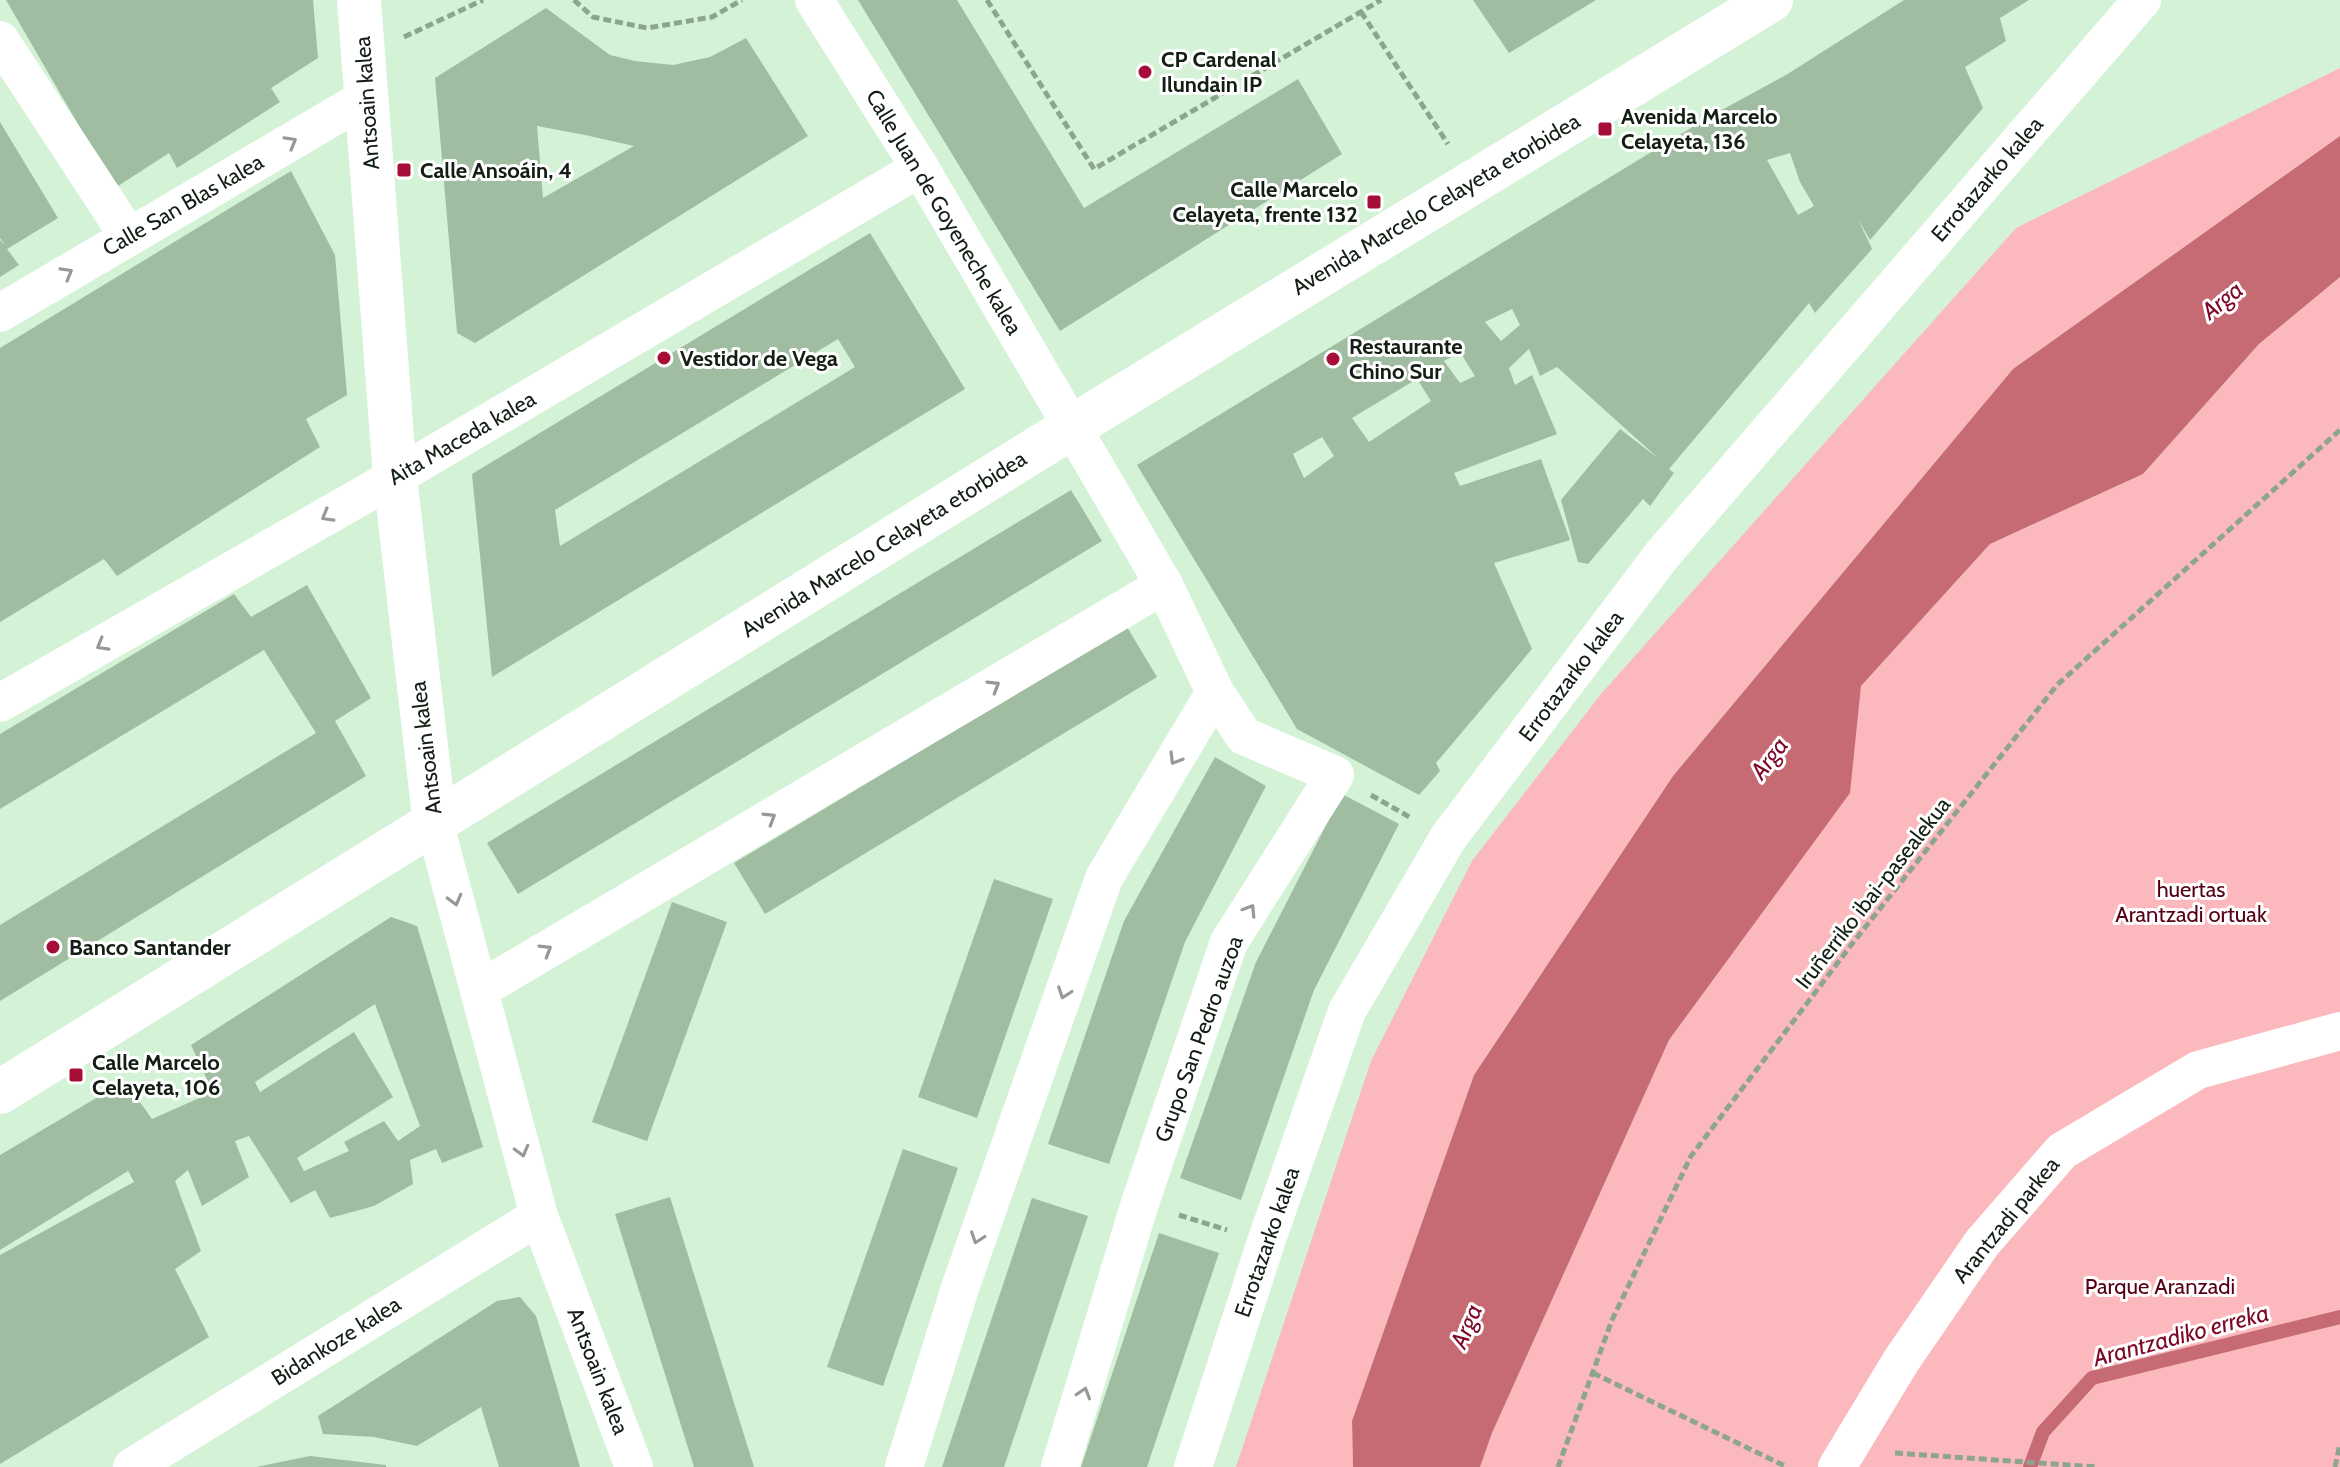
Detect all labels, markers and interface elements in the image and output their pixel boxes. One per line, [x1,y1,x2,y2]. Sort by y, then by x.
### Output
street label: Antsoain kalea [349,35,385,171]
place label: CP Cardenal Ilundain IP [1161,46,1277,98]
marker: CP Cardenal Ilundain IP [1136,63,1154,81]
street label: Calle Juan de Goyeneche kalea [860,84,1028,340]
place label: Avenida Marcelo Celayeta, 136 [1621,103,1778,155]
street label: Avenida Marcelo Celayeta etorbidea [1287,107,1585,301]
street label: Errotazarko kalea [1925,111,2049,247]
marker: Avenida Marcelo Celayeta, 136 [1596,120,1614,138]
one-way arrow [282,136,297,152]
street label: Calle San Blas kalea [98,148,269,262]
place label: Calle Ansoáin, 4 [420,157,572,184]
marker: Calle Ansoáin, 4 [395,161,413,179]
place label: Calle Marcelo Celayeta, frente 132 [1172,176,1358,228]
marker: Calle Marcelo Celayeta, frente 132 [1365,193,1383,211]
one-way arrow [58,268,73,283]
water label: Arga [2195,275,2249,326]
place label: Restaurante Chino Sur [1349,333,1463,385]
place label: Vestidor de Vega [680,345,838,372]
marker: Vestidor de Vega [655,349,673,367]
marker: Restaurante Chino Sur [1324,350,1342,368]
street label: Aita Maceda kalea [384,385,541,491]
street label: Avenida Marcelo Celayeta etorbidea [736,445,1032,643]
one-way arrow [322,506,336,522]
street label: Errotazarko kalea [1513,605,1629,747]
one-way arrow [96,635,111,651]
street label: Antsoain kalea [404,679,448,816]
one-way arrow [985,680,1000,696]
water label: Arga [1743,731,1794,785]
one-way arrow [1169,750,1185,765]
street label: Iruñerriko ibai-pasealekua [1790,791,1957,994]
one-way arrow [761,812,776,828]
park label: huertas Arantzadi ortuak [2115,876,2267,928]
one-way arrow [446,892,463,906]
one-way arrow [1240,904,1256,919]
street label: Grupo San Pedro auzoa [1149,932,1249,1146]
place label: Banco Santander [69,934,232,961]
marker: Banco Santander [44,938,62,956]
one-way arrow [537,944,552,960]
one-way arrow [1057,985,1073,999]
place label: Calle Marcelo Celayeta, 106 [92,1049,220,1101]
marker: Calle Marcelo Celayeta, 106 [67,1066,85,1084]
one-way arrow [513,1144,529,1158]
street label: Arantzadi parkea [1947,1151,2065,1288]
street label: Errotazarko kalea [1229,1163,1305,1321]
one-way arrow [971,1230,987,1244]
park label: Parque Aranzadi [2085,1273,2235,1300]
street label: Bidankoze kalea [266,1290,406,1392]
water label: Arantzadiko erreka [2089,1298,2272,1373]
water label: Arga [1443,1300,1488,1353]
street label: Antsoain kalea [561,1304,635,1439]
one-way arrow [1075,1386,1091,1400]

